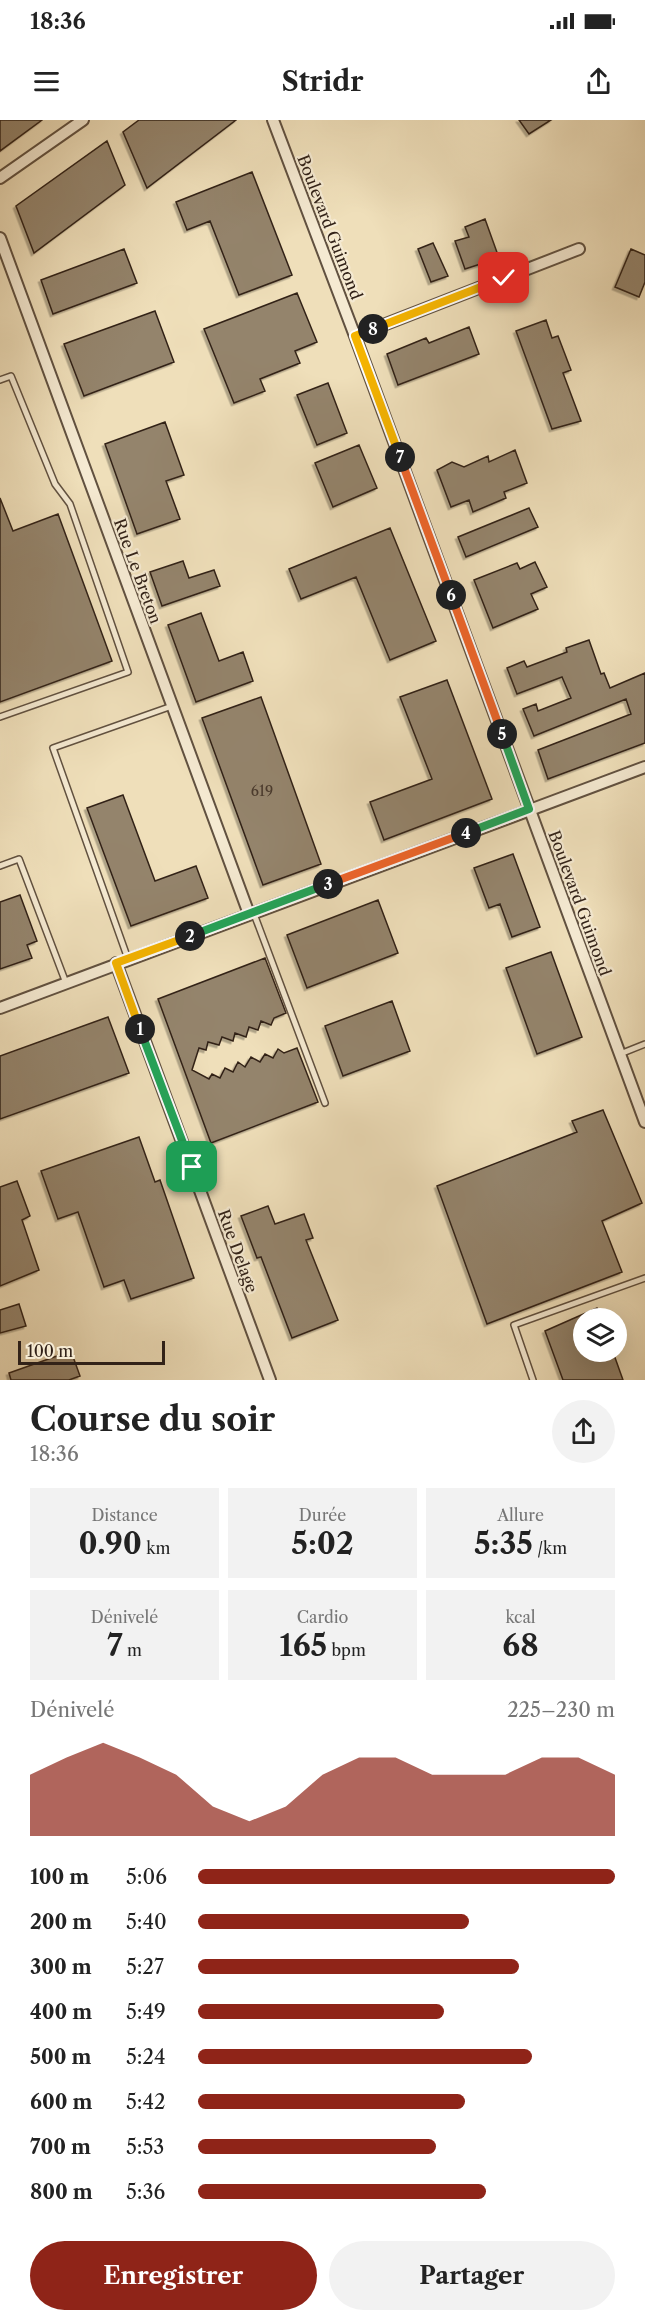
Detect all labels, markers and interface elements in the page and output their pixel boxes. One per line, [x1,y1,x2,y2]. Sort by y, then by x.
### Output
text: 18:36 [30,8,86,35]
icon: menu [30,65,63,98]
text: Stridr [281,65,364,98]
icon: share [582,65,615,98]
street label: Boulevard Guimond [293,152,367,302]
pin [478,252,529,303]
icon: check [487,261,520,294]
pin: 8 [358,314,388,344]
text: 8 [368,319,378,339]
pin: 7 [385,442,415,472]
text: 7 [396,447,404,467]
street label: Rue Le Breton [110,516,166,626]
pin: 6 [436,580,466,610]
text: 6 [446,585,456,605]
pin: 5 [487,719,517,749]
text: 5 [498,724,506,744]
house number: 619 [251,782,273,800]
pin: 4 [451,818,481,848]
text: 4 [461,823,471,843]
street label: Boulevard Guimond [544,827,616,979]
pin: 3 [313,869,343,899]
text: 3 [323,874,333,894]
pin: 2 [175,921,205,951]
text: 2 [185,926,195,946]
pin: 1 [125,1014,155,1044]
text: 1 [136,1019,144,1039]
pin [166,1141,217,1192]
icon: arrive [175,1150,208,1183]
street label: Rue Delage [214,1207,262,1295]
map controls [573,1308,627,1362]
button: layers [573,1308,627,1362]
scale bar [18,1338,165,1366]
text: 100 m [27,1341,73,1361]
text: Course du soir [30,1399,275,1440]
button: share [552,1400,615,1463]
text: 18:36 [30,1442,79,1466]
text: Distance [91,1505,158,1525]
text: Durée [299,1505,346,1525]
text: Allure [497,1505,544,1525]
text: 0.90 [79,1525,142,1562]
text: 5:02 [291,1525,354,1562]
text: 5:35 [474,1525,533,1562]
text: km [142,1538,170,1558]
text: /km [533,1538,567,1558]
text: Dénivelé [91,1607,158,1627]
text: Cardio [297,1607,348,1627]
text: kcal [505,1607,536,1627]
text: 7 [107,1627,123,1664]
text: 165 [279,1627,327,1664]
text: 68 [502,1627,539,1664]
text: m [123,1640,142,1660]
text: bpm [327,1640,366,1660]
text: Dénivelé [30,1698,114,1722]
text: 225–230 m [507,1698,615,1722]
text: 100 m [30,1865,89,1889]
text: 5:06 [126,1865,167,1889]
text: 200 m [30,1910,92,1934]
text: 5:40 [126,1910,167,1934]
text: 300 m [30,1955,92,1979]
text: 5:27 [126,1955,164,1979]
text: 400 m [30,2000,92,2024]
text: 5:49 [126,2000,166,2024]
text: 500 m [30,2045,91,2069]
text: 5:24 [126,2045,166,2069]
text: 600 m [30,2090,92,2114]
text: 5:42 [126,2090,166,2114]
text: 700 m [30,2135,91,2159]
text: 5:53 [126,2135,164,2159]
text: 800 m [30,2180,93,2204]
text: 5:36 [126,2180,165,2204]
button: Enregistrer [30,2241,317,2310]
button: Partager [329,2241,615,2310]

